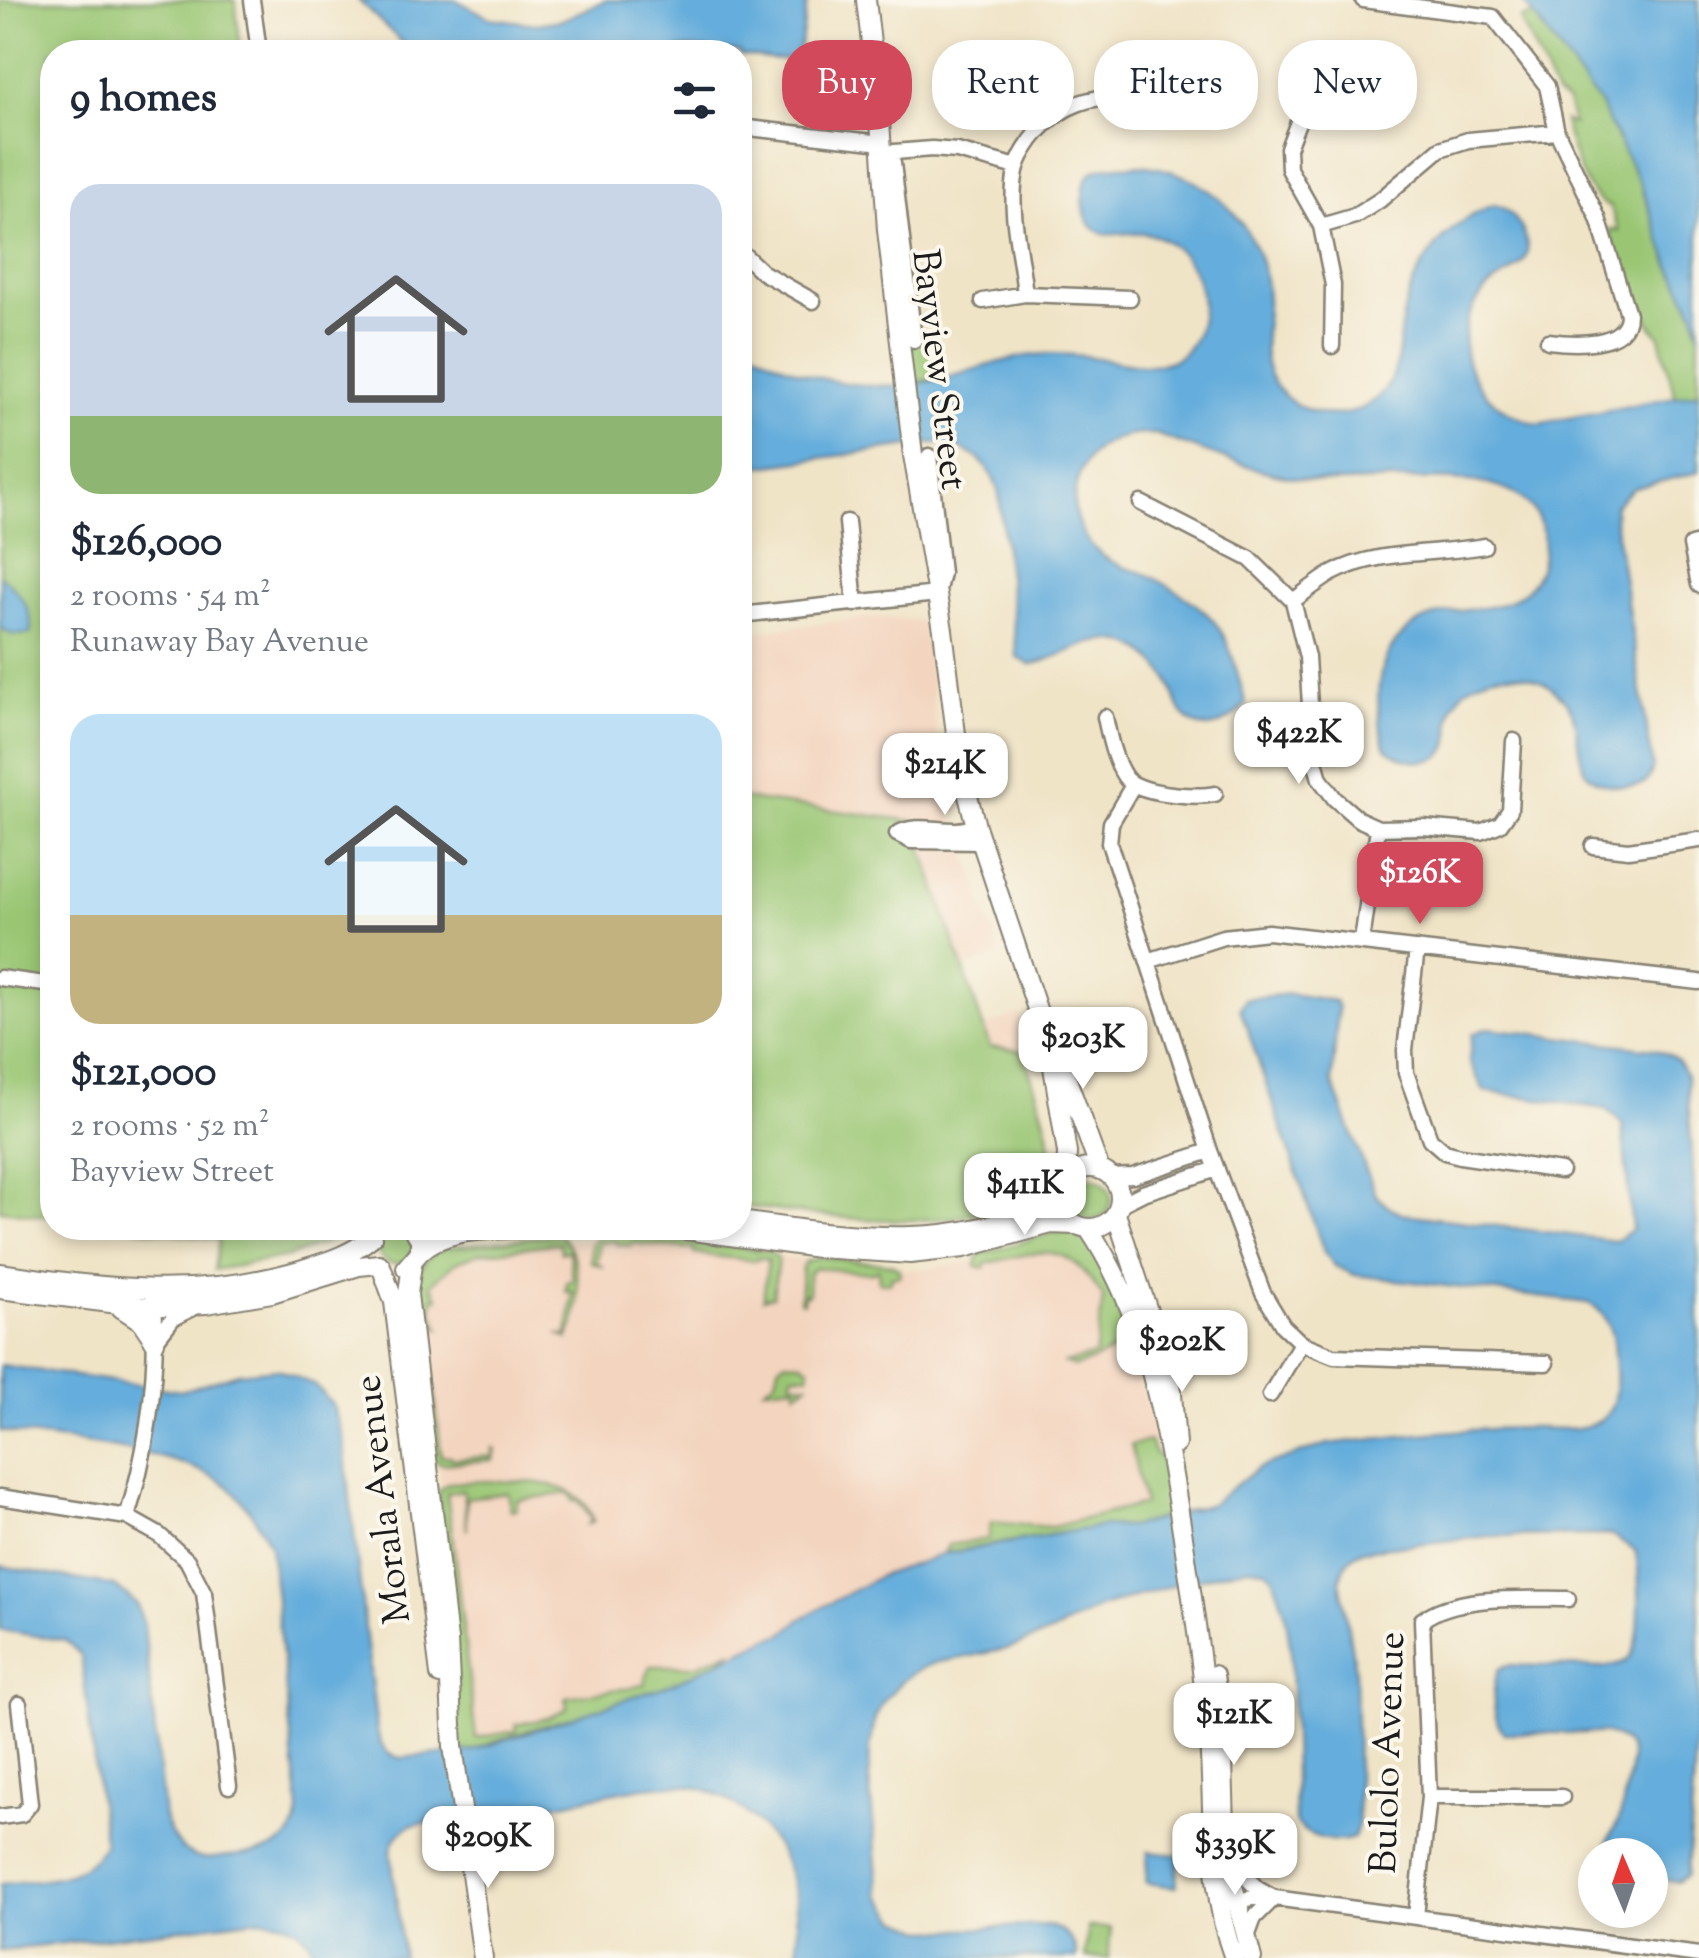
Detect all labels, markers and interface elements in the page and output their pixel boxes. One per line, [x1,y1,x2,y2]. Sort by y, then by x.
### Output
chip: Buy [782,40,912,130]
chip: Rent [932,40,1074,130]
chip: Filters [1094,40,1258,130]
chip: New [1278,40,1417,130]
text: 9 homes [70,70,217,130]
icon: filters [667,73,722,128]
street label: Bayview Street [895,247,979,493]
icon: home [306,249,486,429]
text: $126,000 [70,514,222,574]
text: 2 rooms · 54 m² [70,574,271,620]
text: Runaway Bay Avenue [70,620,369,666]
pin: $422K [1229,702,1369,787]
text: $422K [1256,711,1342,757]
pin: $214K [875,733,1015,818]
text: $214K [904,742,986,788]
icon: home [306,779,486,959]
pin: $126K [1350,842,1490,927]
text: $126K [1379,851,1461,897]
pin: $203K [1013,1007,1153,1092]
text: $203K [1040,1016,1126,1062]
text: $121,000 [70,1044,217,1104]
text: 2 rooms · 52 m² [70,1104,270,1150]
text: Bayview Street [70,1150,274,1196]
pin: $411K [955,1153,1095,1238]
text: $411K [986,1162,1064,1208]
pin: $202K [1112,1310,1252,1395]
text: $202K [1139,1319,1225,1365]
street label: Morala Avenue [343,1372,427,1626]
street label: Bulolo Avenue [1359,1631,1421,1875]
pin: $121K [1164,1683,1304,1768]
text: $121K [1196,1692,1272,1738]
pin: $209K [418,1806,558,1891]
pin: $339K [1165,1813,1305,1898]
text: $209K [444,1815,532,1861]
text: $339K [1194,1822,1276,1868]
north arrow [1578,1838,1668,1928]
map controls [1578,1838,1668,1928]

